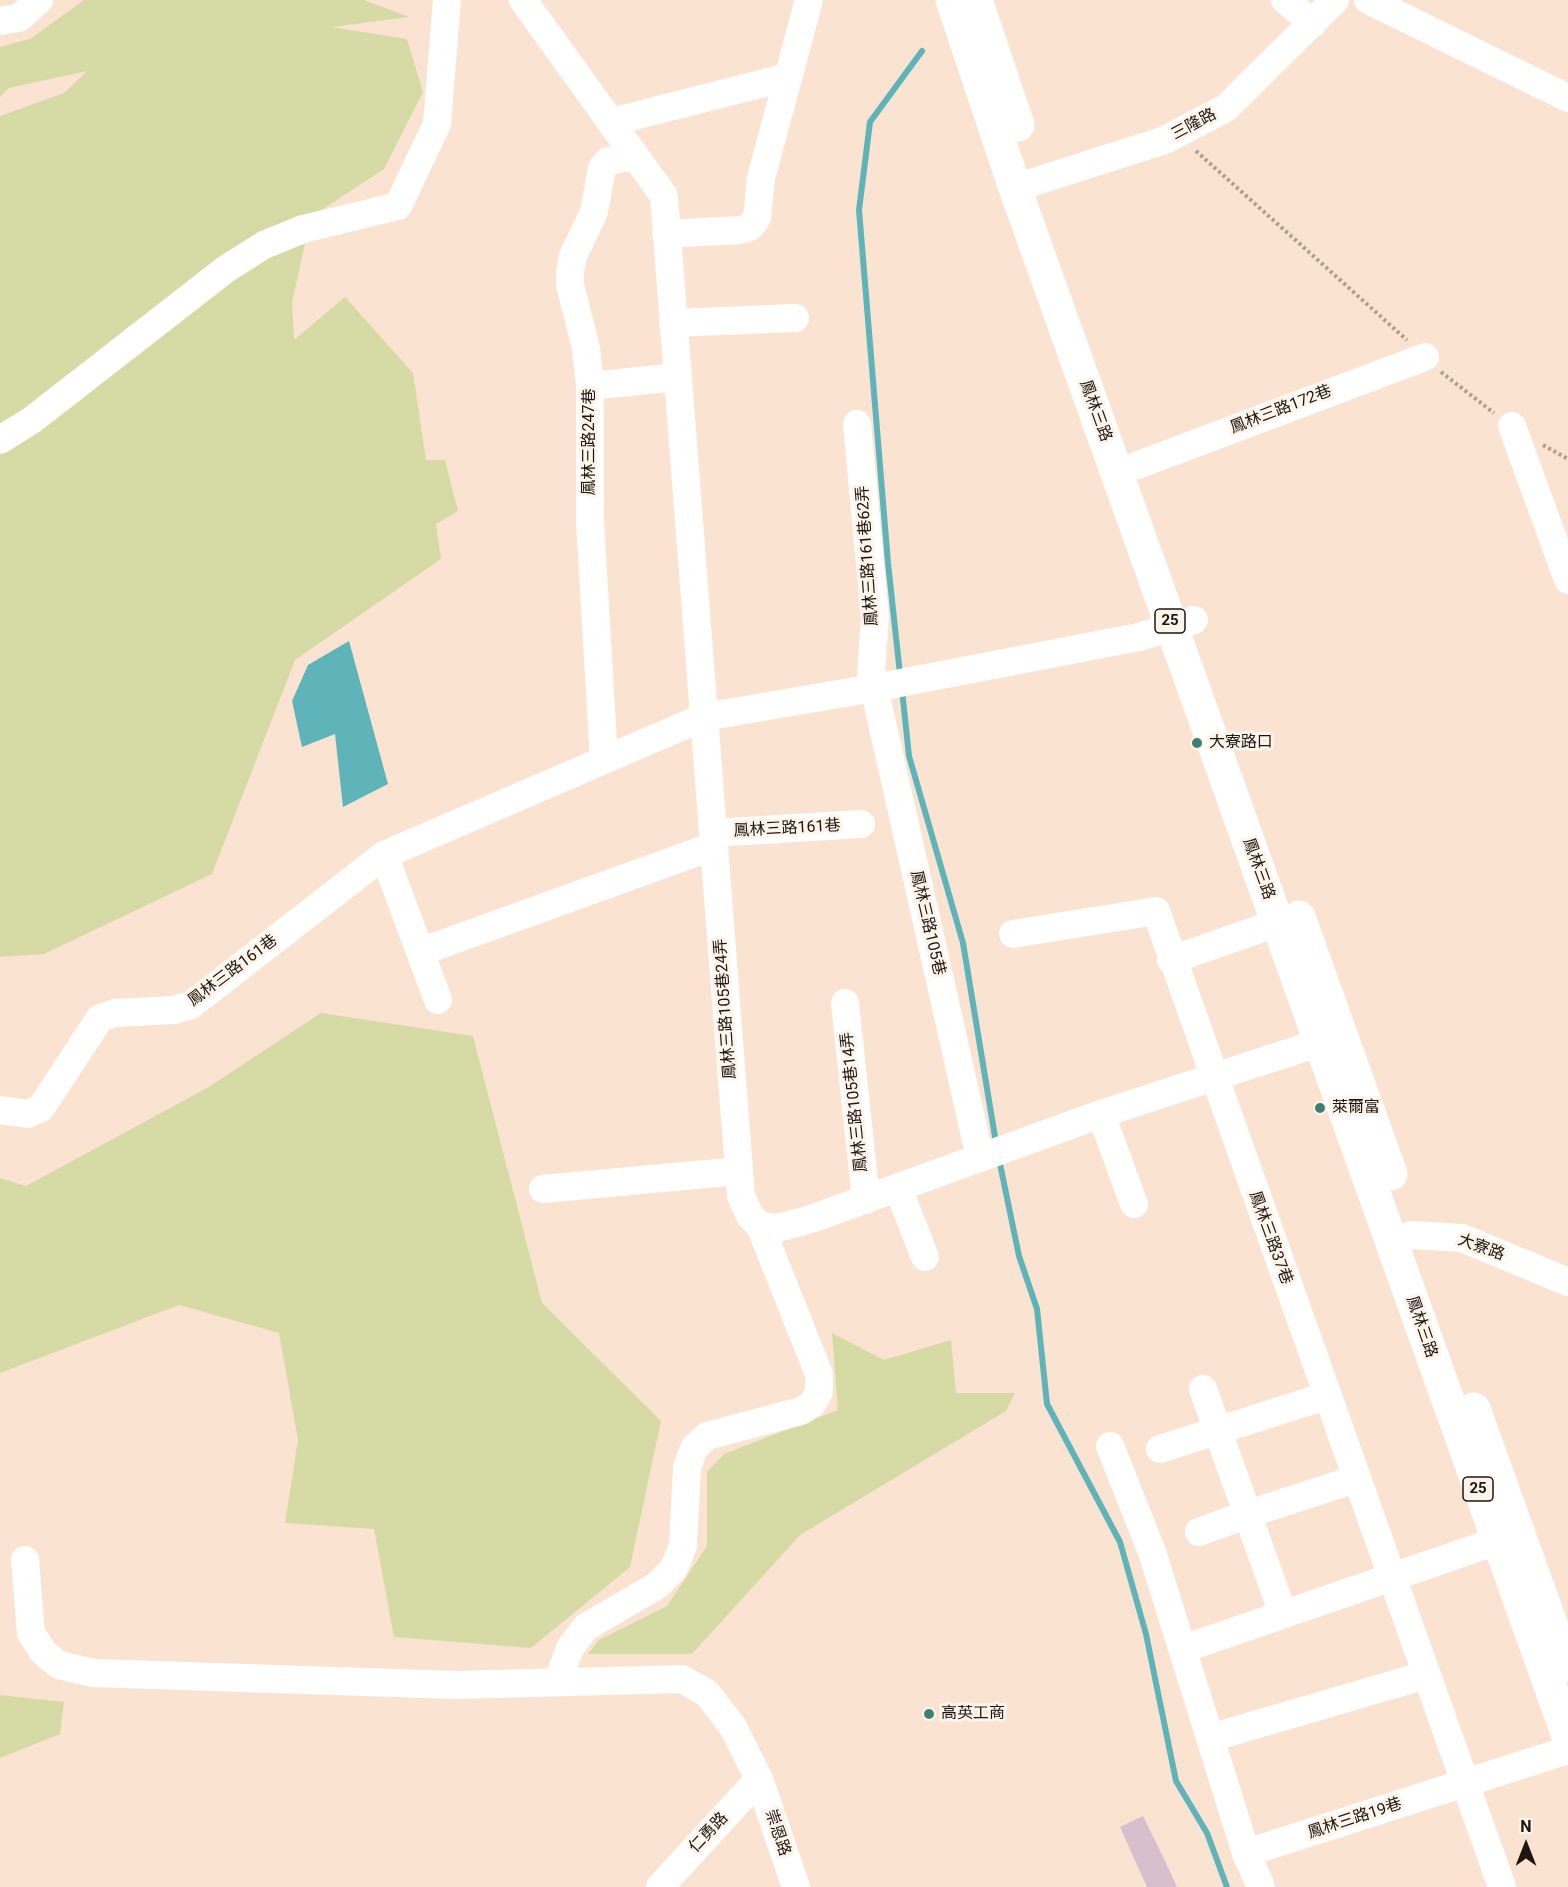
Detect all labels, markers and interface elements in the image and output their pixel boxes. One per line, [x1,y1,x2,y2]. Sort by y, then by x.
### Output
street label: 三隆路 [1168,105,1220,145]
street label: 鳳林三路 [1075,378,1115,444]
street label: 鳳林三路172巷 [1228,382,1334,438]
street label: 鳳林三路247巷 [580,389,600,495]
street label: 鳳林三路161巷62弄 [854,485,882,627]
road number: 25 [1155,609,1185,633]
place label: 大寮路口 [1209,733,1273,753]
marker: 大寮路口 [1190,736,1204,750]
street label: 鳳林三路161巷 [733,817,841,841]
street label: 鳳林三路 [1238,836,1278,902]
street label: 鳳林三路105巷 [906,869,948,977]
street label: 鳳林三路161巷 [185,931,281,1011]
street label: 鳳林三路105巷24弄 [712,938,740,1080]
street label: 鳳林三路105巷14弄 [838,1031,872,1173]
place label: 萊爾富 [1332,1098,1380,1118]
marker: 萊爾富 [1313,1101,1327,1115]
street label: 鳳林三路37巷 [1244,1189,1296,1287]
street label: 大寮路 [1455,1231,1507,1265]
street label: 鳳林三路 [1402,1294,1440,1360]
road number: 25 [1463,1477,1493,1501]
place label: 高英工商 [941,1704,1005,1724]
marker: 高英工商 [922,1707,936,1721]
street label: 鳳林三路19巷 [1305,1795,1405,1843]
street label: 崇恩路 [760,1807,794,1859]
street label: 仁勇路 [686,1809,732,1857]
north arrow [1496,1815,1556,1875]
text: N [1520,1817,1532,1836]

